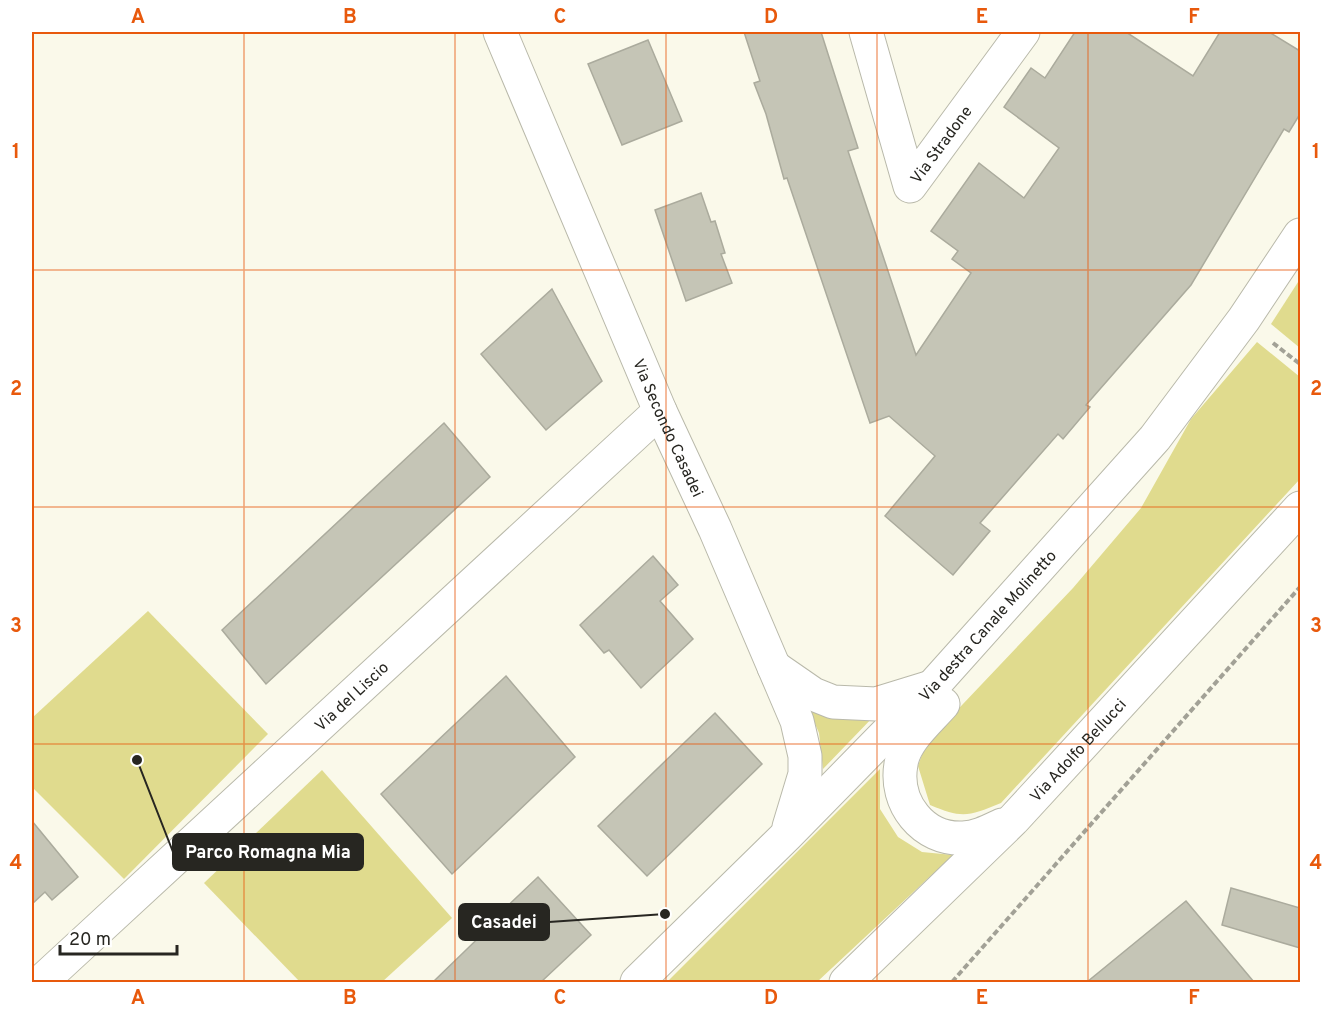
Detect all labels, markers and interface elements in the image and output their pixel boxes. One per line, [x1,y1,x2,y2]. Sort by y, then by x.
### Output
text: A [131,5,145,31]
text: B [343,5,357,31]
text: C [554,5,566,31]
text: D [764,5,778,31]
text: E [976,5,988,31]
text: F [1188,5,1200,31]
street label: Via Stradone [907,102,978,188]
text: 1 [12,140,20,166]
text: 1 [1312,140,1320,166]
street label: Via Secondo Casadei [627,356,707,501]
text: 2 [10,377,22,403]
text: 2 [1310,377,1322,403]
street label: Via destra Canale Molinetto [915,547,1062,706]
text: 3 [10,614,22,640]
text: 3 [1310,614,1322,640]
street label: Via del Liscio [311,658,394,736]
street label: Via Adolfo Bellucci [1027,695,1132,807]
callout: Parco Romagna Mia [173,834,363,870]
text: Parco Romagna Mia [185,842,351,865]
text: 4 [10,851,22,877]
text: 4 [1310,851,1322,877]
callout: Casadei [459,904,549,940]
text: Casadei [471,912,537,935]
scale bar [60,918,177,956]
text: 20 m [69,929,111,952]
text: A [131,986,145,1012]
text: B [343,986,357,1012]
text: C [554,986,566,1012]
text: D [764,986,778,1012]
text: E [976,986,988,1012]
text: F [1188,986,1200,1012]

